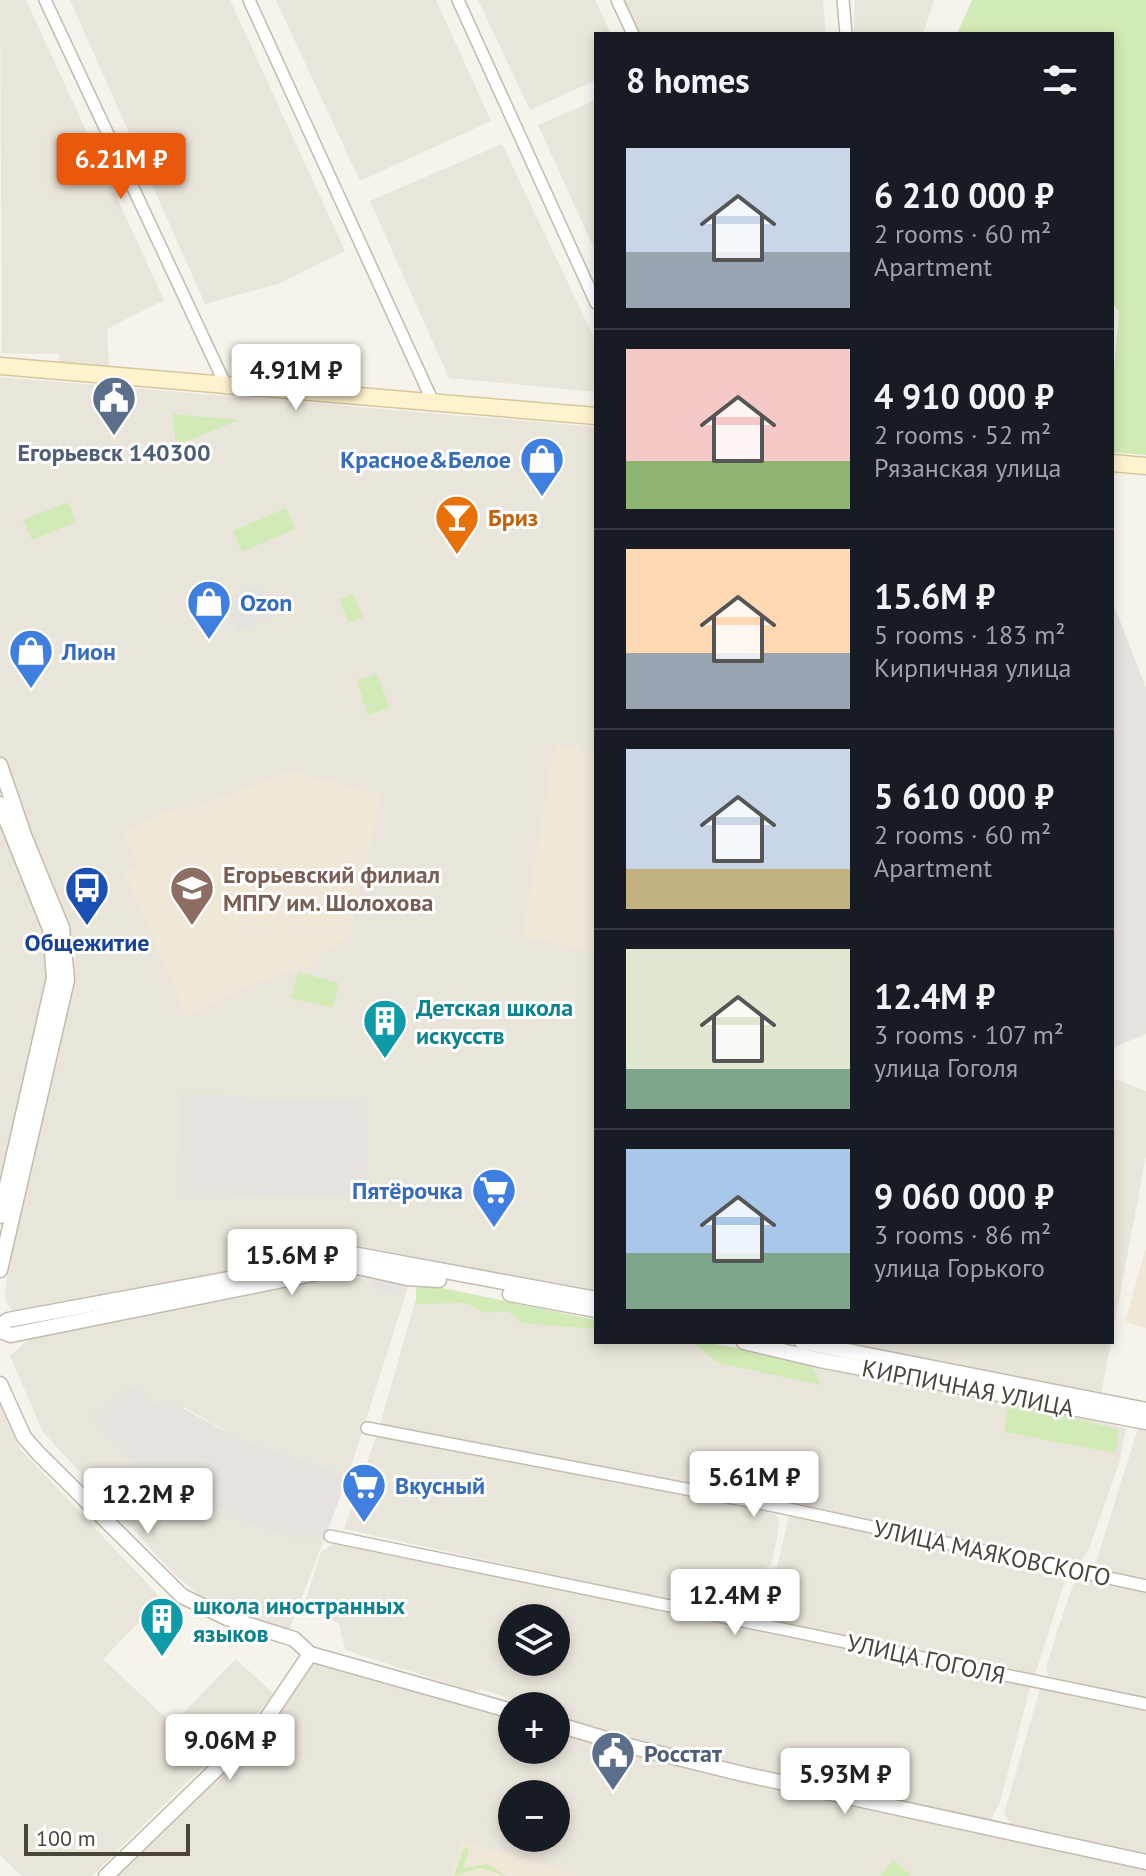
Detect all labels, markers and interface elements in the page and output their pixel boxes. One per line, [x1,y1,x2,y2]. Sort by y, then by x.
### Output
text: 8 homes [626,58,750,102]
icon: filters [1038,58,1082,102]
pin: 6.21M ₽ [47,133,195,201]
text: 6.21M ₽ [75,142,167,175]
text: 6 210 000 ₽ [874,173,1054,217]
icon: home [690,180,786,276]
text: 2 rooms · 60 m² [874,217,1051,250]
text: Apartment [874,250,992,283]
pin: 4.91M ₽ [222,344,370,412]
text: 4.91M ₽ [250,353,342,386]
public building icon: Егорьевск 140300 [90,374,138,437]
text: 4 910 000 ₽ [874,374,1054,418]
icon: home [690,381,786,477]
text: 2 rooms · 52 m² [874,418,1051,451]
shop icon: Красное&Белое [518,435,566,498]
place label: Егорьевск 140300 [17,437,211,468]
place label: Красное&Белое [340,444,511,475]
text: Рязанская улица [874,451,1061,484]
bar icon: Бриз [433,493,481,556]
place label: Бриз [488,502,538,533]
text: 15.6M ₽ [874,574,995,618]
shop icon: Ozon [185,578,233,641]
icon: home [690,581,786,677]
place label: Ozon [240,587,292,618]
text: 5 rooms · 183 m² [874,618,1066,651]
shop icon: Лион [7,627,55,690]
place label: Лион [61,636,116,667]
text: Кирпичная улица [874,651,1071,684]
text: 5 610 000 ₽ [874,774,1054,818]
icon: home [690,781,786,877]
text: 2 rooms · 60 m² [874,818,1051,851]
text: Apartment [874,851,992,884]
place label: Егорьевский филиал МПГУ им. Шолохова [223,859,440,918]
bus stop icon: Общежитие [63,864,111,927]
school or university icon: Егорьевский филиал МПГУ им. Шолохова [168,864,216,927]
place label: Общежитие [25,927,149,958]
text: 12.4M ₽ [874,974,995,1018]
icon: home [690,981,786,1077]
place label: Детская школа искусств [416,992,573,1051]
building icon: Детская школа искусств [361,997,409,1060]
text: 3 rooms · 107 m² [874,1018,1064,1051]
text: улица Гоголя [874,1051,1018,1084]
supermarket icon: Пятёрочка [470,1166,518,1229]
text: 9 060 000 ₽ [874,1174,1054,1218]
place label: Пятёрочка [352,1175,463,1206]
icon: home [690,1181,786,1277]
text: 3 rooms · 86 m² [874,1218,1051,1251]
pin: 15.6M ₽ [218,1229,366,1297]
text: 15.6M ₽ [246,1238,338,1271]
text: улица Горького [874,1251,1045,1284]
street label: КИРПИЧНАЯ УЛИЦА [860,1352,1076,1424]
pin: 5.61M ₽ [680,1451,828,1519]
text: 5.61M ₽ [708,1460,800,1493]
supermarket icon: Вкусный [340,1461,388,1524]
pin: 12.2M ₽ [74,1468,222,1536]
place label: Вкусный [395,1470,485,1501]
text: 12.2M ₽ [102,1477,194,1510]
street label: УЛИЦА МАЯКОВСКОГО [870,1513,1114,1593]
pin: 12.4M ₽ [661,1569,809,1637]
text: 12.4M ₽ [689,1578,781,1611]
place label: школа иностранных языков [193,1590,405,1649]
building icon: школа иностранных языков [138,1595,186,1658]
map controls [498,1604,570,1852]
button: layers [498,1604,570,1676]
street label: УЛИЦА ГОГОЛЯ [844,1627,1008,1691]
button: + [498,1692,570,1764]
pin: 9.06M ₽ [156,1714,304,1782]
text: 9.06M ₽ [184,1723,276,1756]
public building icon: Росстат [589,1729,637,1792]
place label: Росстат [644,1738,723,1769]
pin: 5.93M ₽ [771,1748,919,1816]
text: 5.93M ₽ [799,1757,891,1790]
button: − [498,1780,570,1852]
scale bar [24,1820,190,1856]
text: 100 m [36,1824,96,1852]

